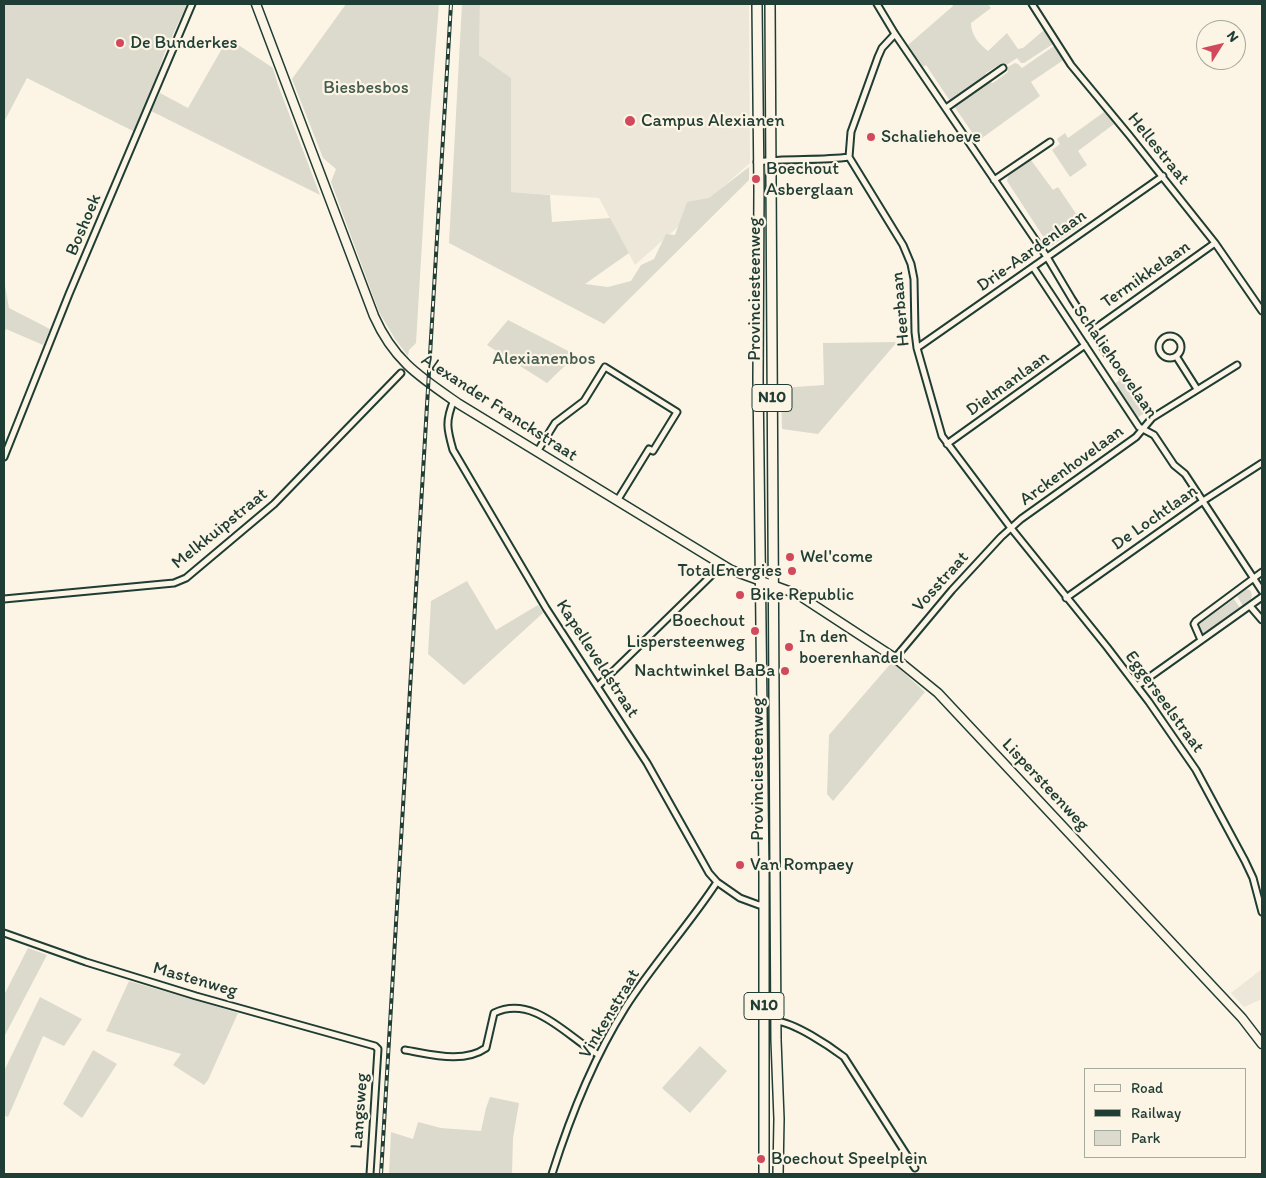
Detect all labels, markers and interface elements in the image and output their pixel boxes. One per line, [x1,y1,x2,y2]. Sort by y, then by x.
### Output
north arrow [1196,20,1246,70]
text: N [1223,28,1242,45]
place label: De Bunderkes [130,32,238,54]
marker: De Bunderkes [114,37,126,49]
park label: Biesbesbos [323,77,409,99]
street label: Hellestraat [1122,108,1194,190]
place label: Campus Alexianen [641,110,785,132]
marker: Campus Alexianen [623,114,637,128]
place label: Schaliehoeve [881,126,981,148]
marker: Schaliehoeve [865,131,877,143]
place label: Boechout Asberglaan [766,158,853,200]
marker: Boechout Asberglaan [750,173,762,185]
street label: Boshoek [61,191,107,259]
street label: Drie-Aardenlaan [973,205,1091,297]
street label: Provinciesteenweg [744,217,766,361]
street label: Termikkelaan [1097,236,1195,314]
street label: Heerbaan [887,271,915,347]
street label: Schaliehoevelaan [1068,301,1162,423]
street label: Dielmanlaan [962,347,1054,421]
park label: Alexianenbos [492,348,596,370]
street label: Alexander Franckstraat [417,349,581,467]
road number: N10 [752,384,792,412]
street label: Arckenhovelaan [1016,421,1128,511]
street label: De Lochtlaan [1108,480,1202,556]
street label: Melkkuipstraat [168,484,272,574]
place label: Wel'come [800,546,873,568]
street label: Vosstraat [908,547,974,617]
marker: Wel'come [784,551,796,563]
place label: TotalEnergies [677,560,782,582]
marker: TotalEnergies [786,565,798,577]
place label: Bike Republic [750,584,854,606]
marker: Bike Republic [734,589,746,601]
street label: Kapelleveldstraat [551,596,643,722]
place label: Boechout Lispersteenweg [627,610,745,652]
marker: Boechout Lispersteenweg [749,625,761,637]
place label: In den boerenhandel [799,626,904,669]
marker: In den boerenhandel [783,641,795,653]
street label: Eggerseelstraat [1120,647,1208,757]
place label: Nachtwinkel BaBa [634,660,775,682]
marker: Nachtwinkel BaBa [779,665,791,677]
street label: Provinciesteenweg [747,697,769,841]
street label: Lispersteenweg [997,734,1093,836]
place label: Van Rompaey [750,854,853,876]
marker: Van Rompaey [734,859,746,871]
street label: Mastenweg [150,958,240,1002]
street label: Vinkenstraat [575,965,645,1063]
road number: N10 [744,992,784,1019]
legend [1084,1068,1246,1158]
street label: Langsweg [347,1072,373,1150]
text: Road [1131,1079,1163,1097]
text: Railway [1131,1104,1181,1122]
text: Park [1131,1129,1161,1147]
place label: Boechout Speelplein [771,1148,927,1170]
marker: Boechout Speelplein [755,1153,767,1165]

